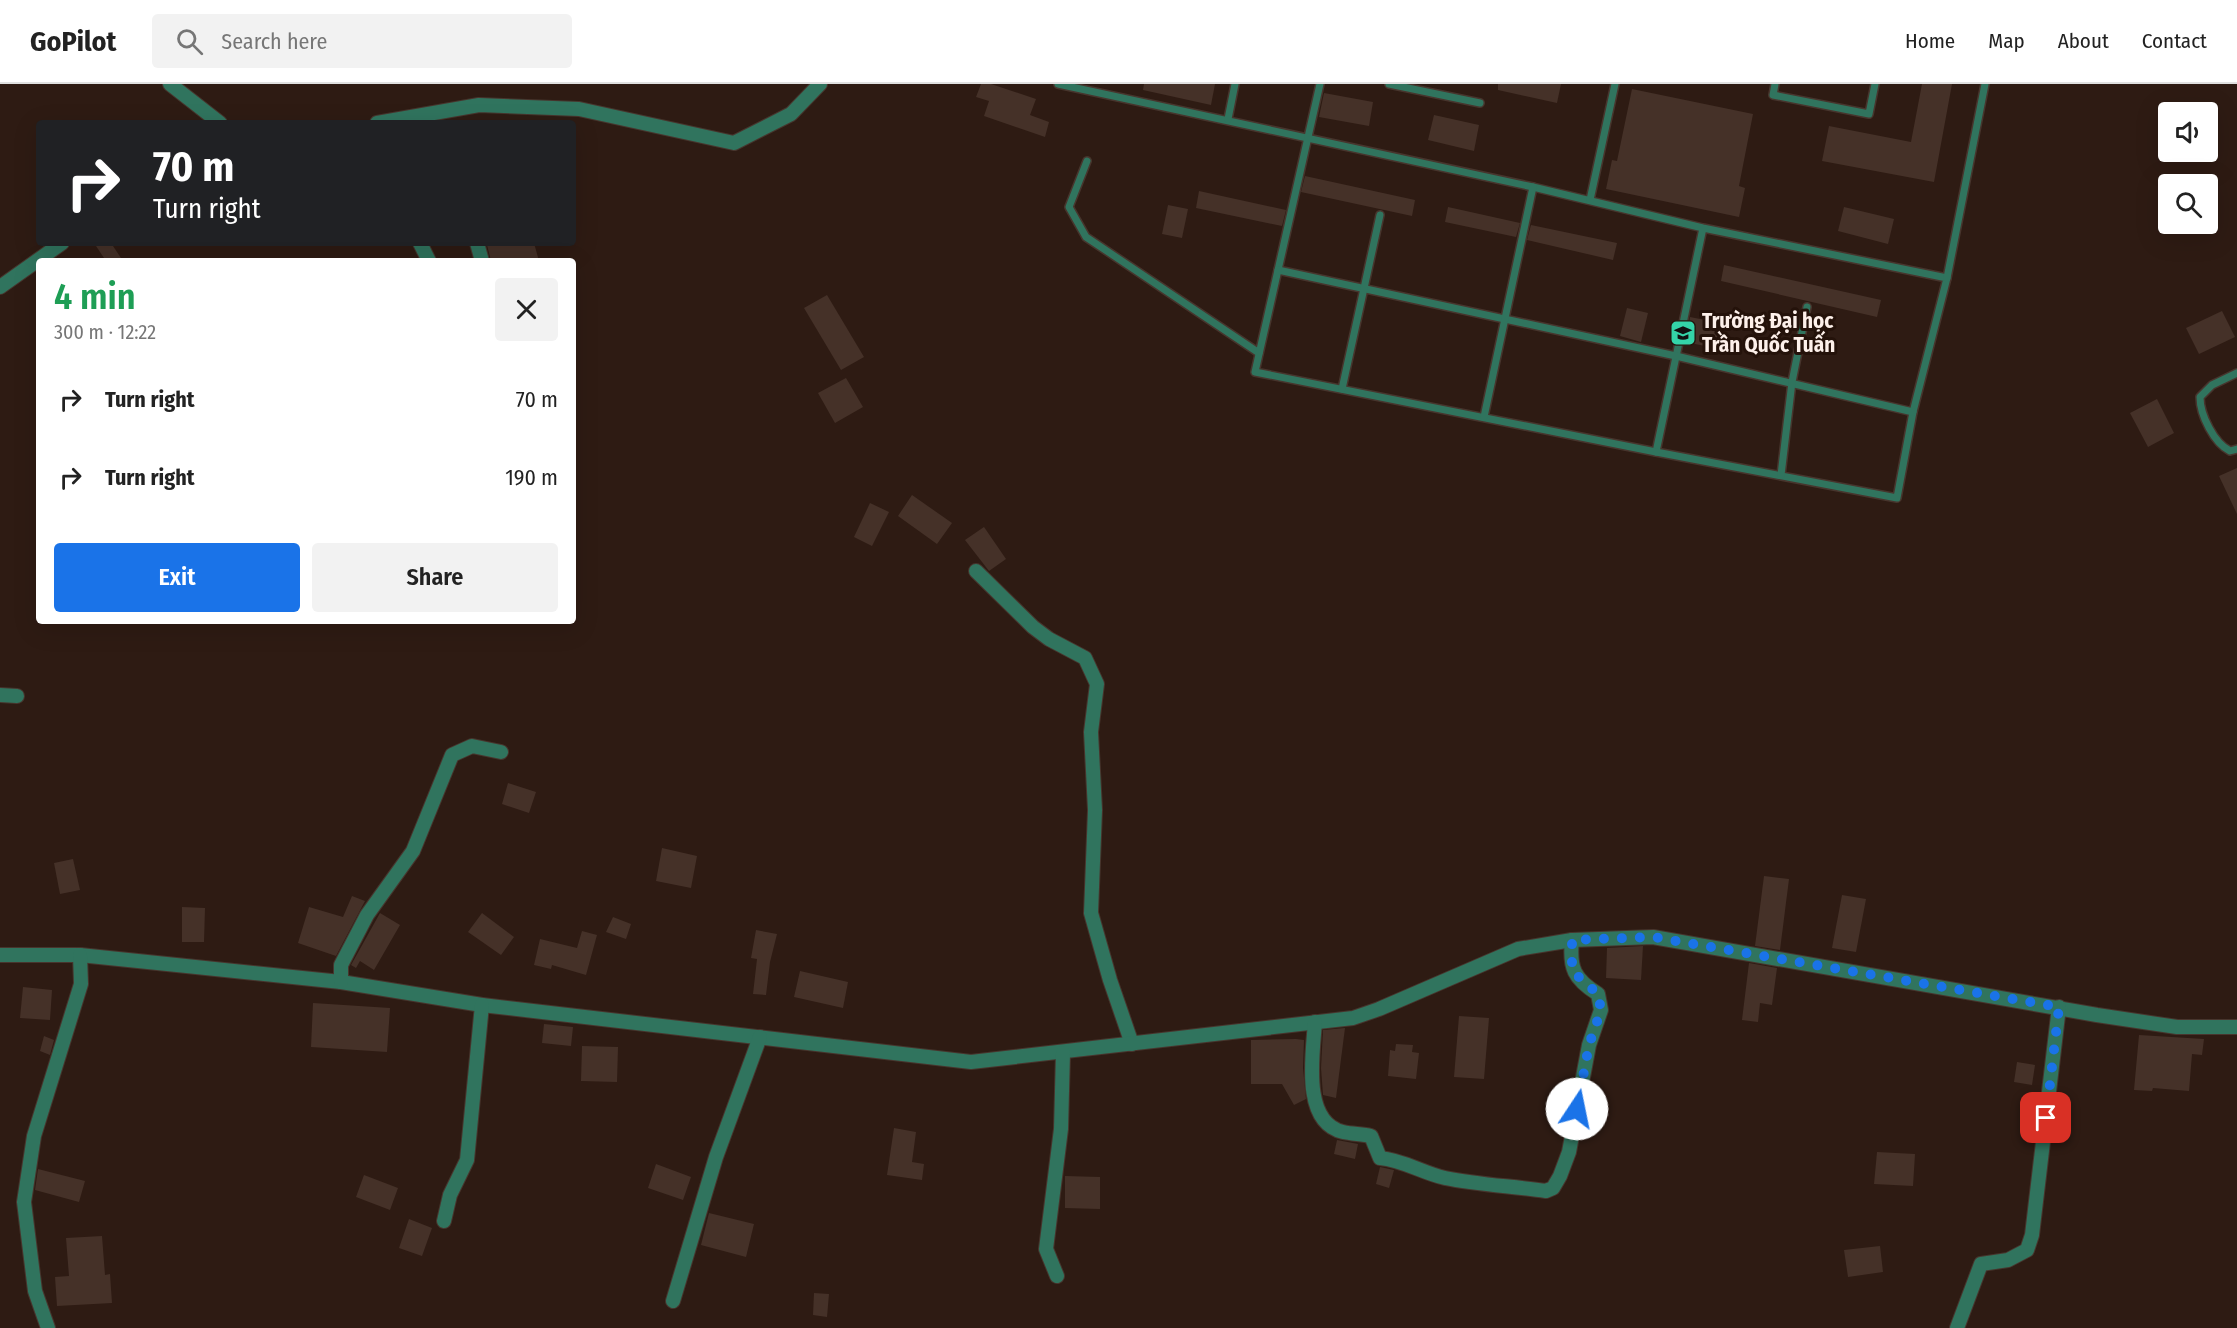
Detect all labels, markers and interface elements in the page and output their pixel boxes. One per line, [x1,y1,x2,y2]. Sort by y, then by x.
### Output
search box [152,14,572,68]
text: GoPilot [30,25,116,58]
icon: search [173,25,206,58]
text: Search here [221,28,327,55]
text: Home [1905,28,1955,54]
text: Map [1988,28,2025,54]
text: About [2058,28,2109,54]
text: Contact [2142,28,2207,54]
map controls [2158,102,2218,234]
button: sound [2158,102,2218,162]
text: 70 m [153,142,234,192]
icon: right [54,144,132,222]
button: search [2158,174,2218,234]
text: Turn right [153,193,261,225]
text: 4 min [54,275,136,319]
button: close [495,278,558,341]
place label: Trường Đại học Trần Quốc Tuấn [1702,308,1835,358]
school or university icon: Trường Đại học Trần Quốc Tuấn [1668,318,1698,348]
text: 300 m · 12:22 [54,320,156,344]
icon: right [54,383,87,416]
text: Turn right [105,386,194,413]
text: 70 m [516,386,558,413]
icon: right [54,461,87,494]
text: Turn right [105,464,194,491]
text: 190 m [505,464,558,491]
button: Exit [54,543,300,612]
button: Share [312,543,558,612]
position arrow [1545,1077,1609,1141]
pin [2020,1092,2071,1143]
icon: arrive [2029,1101,2062,1134]

